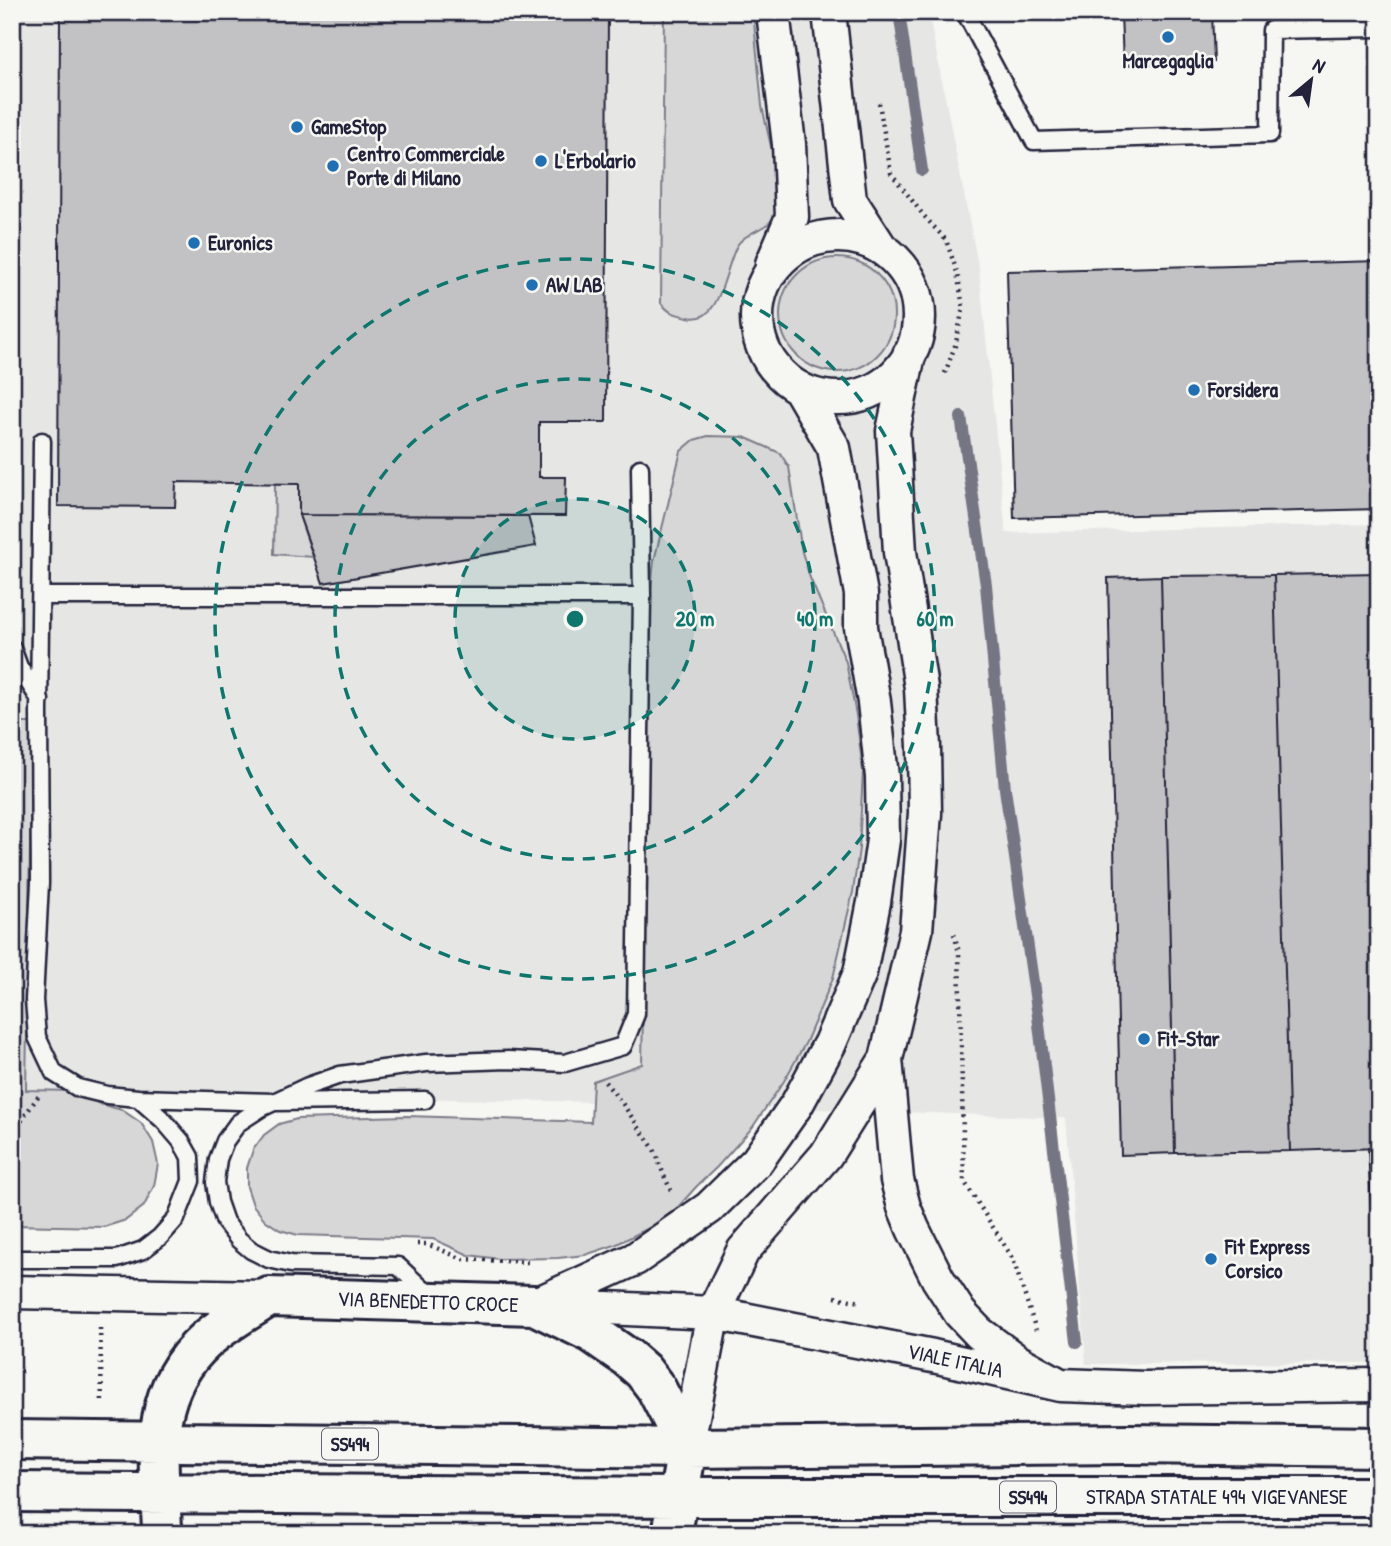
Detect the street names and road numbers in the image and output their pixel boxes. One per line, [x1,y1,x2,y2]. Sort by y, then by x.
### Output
street label: VIA BENEDETTO CROCE [337,1284,519,1319]
street label: VIALE ITALIA [905,1336,1006,1385]
road number: SS494 [322,1428,378,1460]
road number: SS494 [1000,1482,1056,1512]
street label: STRADA STATALE 494 VIGEVANESE [1086,1482,1348,1511]

